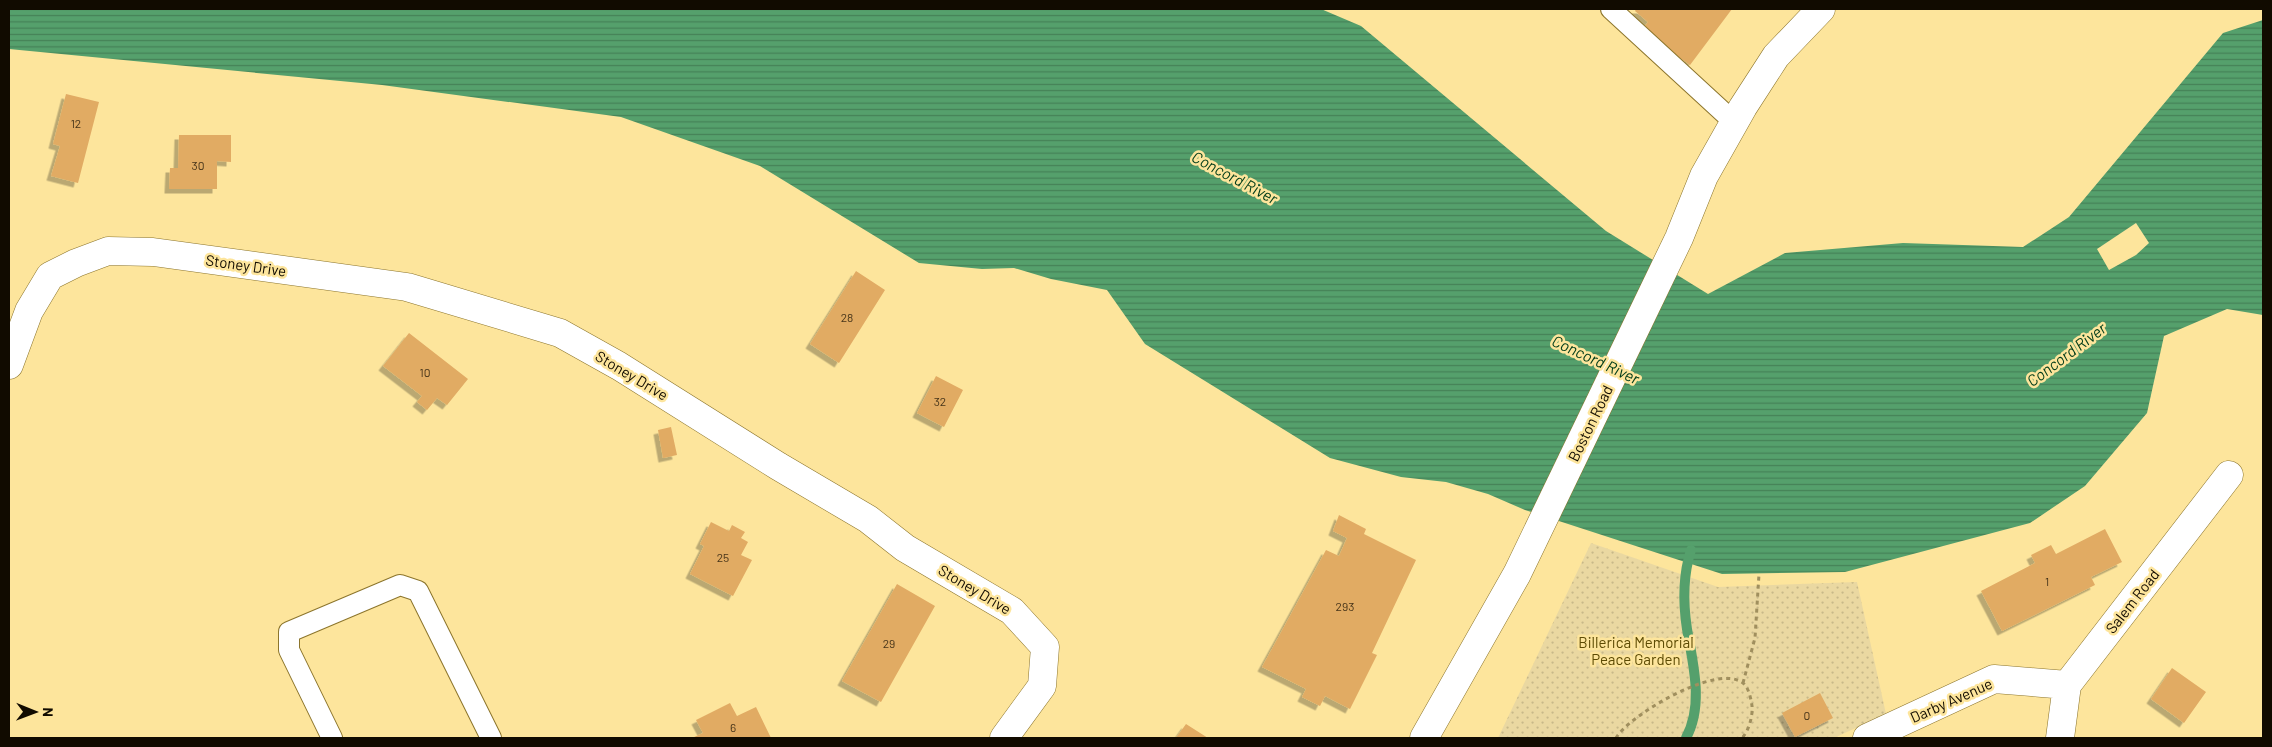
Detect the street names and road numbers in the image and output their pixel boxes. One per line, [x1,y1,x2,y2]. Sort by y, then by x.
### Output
street label: Stoney Drive [204,250,288,280]
street label: Stoney Drive [593,346,671,404]
street label: Boston Road [1564,382,1616,464]
street label: Stoney Drive [936,560,1014,618]
street label: Salem Road [2101,565,2163,637]
street label: Darby Avenue [1907,674,1995,726]

